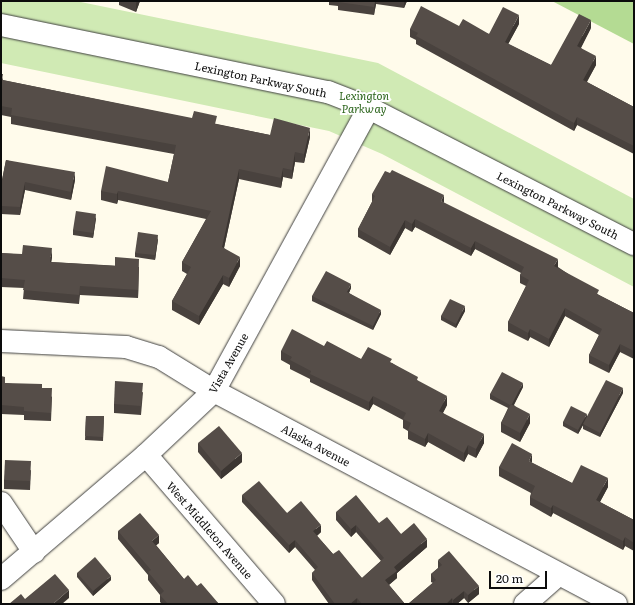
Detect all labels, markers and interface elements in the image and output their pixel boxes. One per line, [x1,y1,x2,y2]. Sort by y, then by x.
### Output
street label: Lexington Parkway South [194,59,328,99]
park label: Lexington Parkway [339,89,389,115]
street label: Lexington Parkway South [495,169,621,241]
street label: Vista Avenue [205,330,251,396]
street label: Alaska Avenue [279,421,353,469]
street label: West Middleton Avenue [164,479,256,581]
scale bar [491,563,549,589]
text: 20 m [496,569,523,587]

